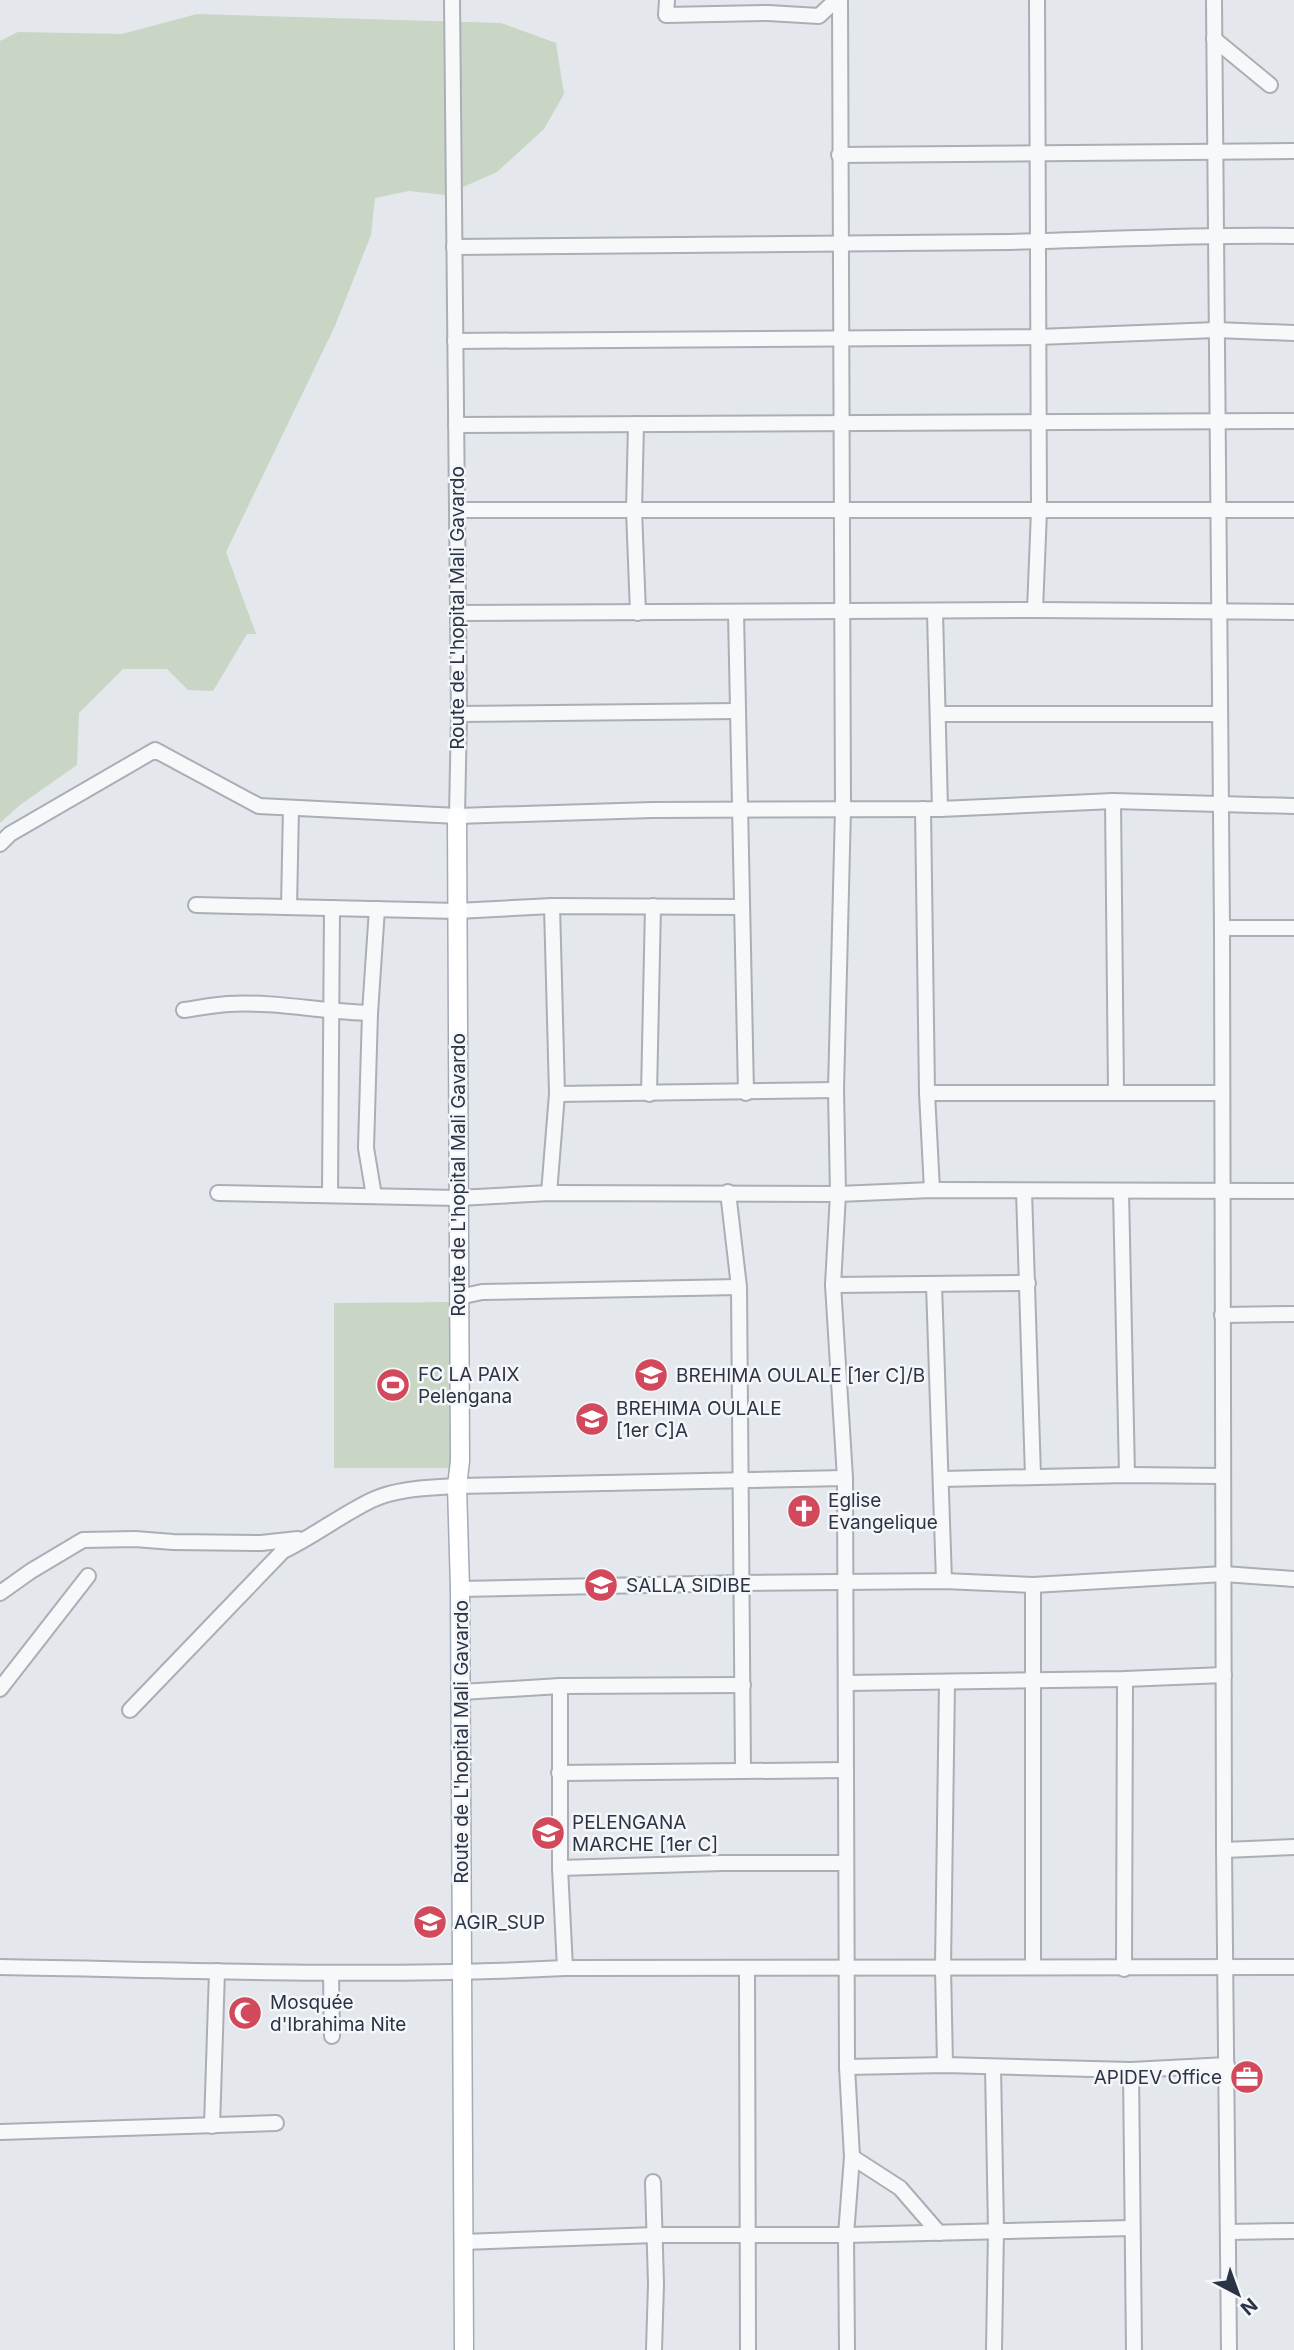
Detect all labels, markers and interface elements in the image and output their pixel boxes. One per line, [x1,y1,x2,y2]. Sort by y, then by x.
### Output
street label: Route de L'hopital Mali Gavardo [446,466,469,750]
street label: Route de L'hopital Mali Gavardo [447,1033,470,1317]
school or university icon: BREHIMA OULALE [1er C]/B [632,1356,670,1394]
place label: FC LA PAIX Pelengana [418,1363,520,1408]
place label: BREHIMA OULALE [1er C]/B [676,1364,925,1387]
sports icon: FC LA PAIX Pelengana [374,1366,412,1404]
place label: BREHIMA OULALE [1er C]A [616,1397,782,1442]
school or university icon: BREHIMA OULALE [1er C]A [573,1400,611,1438]
place label: Eglise Evangelique [828,1489,938,1534]
church icon: Eglise Evangelique [785,1492,823,1530]
school or university icon: SALLA SIDIBE [582,1566,620,1604]
place label: SALLA SIDIBE [626,1574,751,1597]
street label: Route de L'hopital Mali Gavardo [450,1600,473,1884]
place label: PELENGANA MARCHE [1er C] [572,1811,718,1856]
school or university icon: PELENGANA MARCHE [1er C] [529,1814,567,1852]
school or university icon: AGIR_SUP [411,1903,449,1941]
place label: AGIR_SUP [454,1911,545,1934]
place label: Mosquée d'Ibrahima Nite [270,1991,406,2036]
mosque icon: Mosquée d'Ibrahima Nite [226,1994,264,2032]
office icon: APIDEV Office [1228,2058,1266,2096]
place label: APIDEV Office [1094,2066,1222,2089]
north arrow [1203,2259,1273,2329]
text: N [1236,2293,1262,2320]

